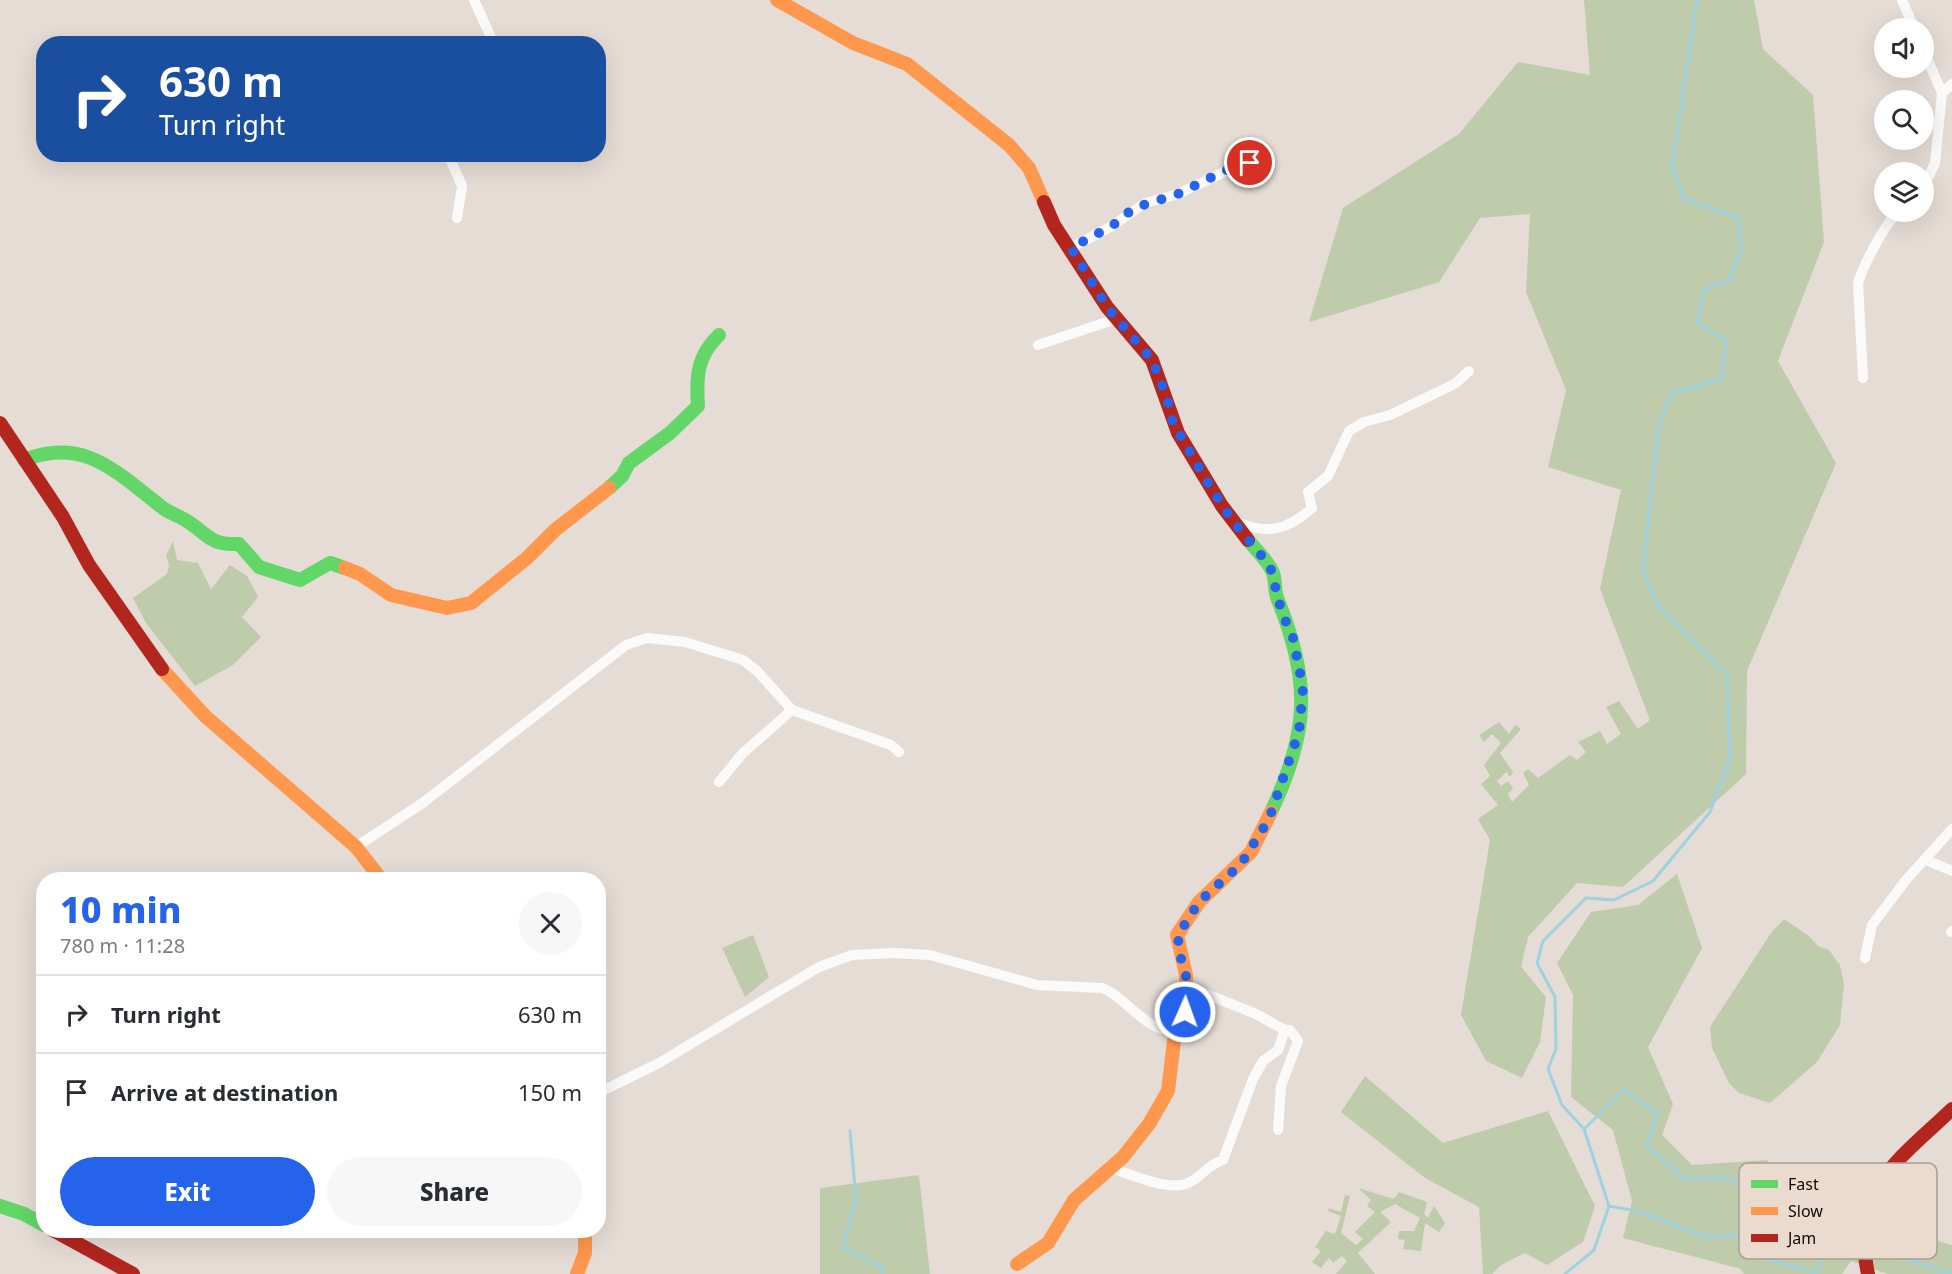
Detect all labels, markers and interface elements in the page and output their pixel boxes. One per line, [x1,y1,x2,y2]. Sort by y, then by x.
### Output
map controls [1874,18,1934,222]
button: sound [1874,18,1934,78]
text: 630 m [159,52,283,109]
icon: right [60,60,138,138]
button: search [1874,90,1934,150]
text: Turn right [159,106,285,143]
pin [1224,137,1275,188]
icon: arrive [1233,146,1266,179]
button: layers [1874,162,1934,222]
text: 10 min [60,885,181,934]
button: close [519,892,582,955]
text: 780 m · 11:28 [60,932,185,959]
position arrow [1153,980,1217,1044]
icon: right [60,998,93,1031]
text: Turn right [111,999,221,1029]
text: 630 m [518,999,582,1029]
icon: arrive [60,1076,93,1109]
text: Arrive at destination [111,1077,338,1107]
text: 150 m [518,1077,582,1107]
button: Exit [60,1157,315,1226]
button: Share [327,1157,582,1226]
legend [1739,1163,1937,1259]
text: Fast [1788,1173,1819,1195]
text: Slow [1788,1200,1823,1222]
text: Jam [1786,1227,1816,1249]

